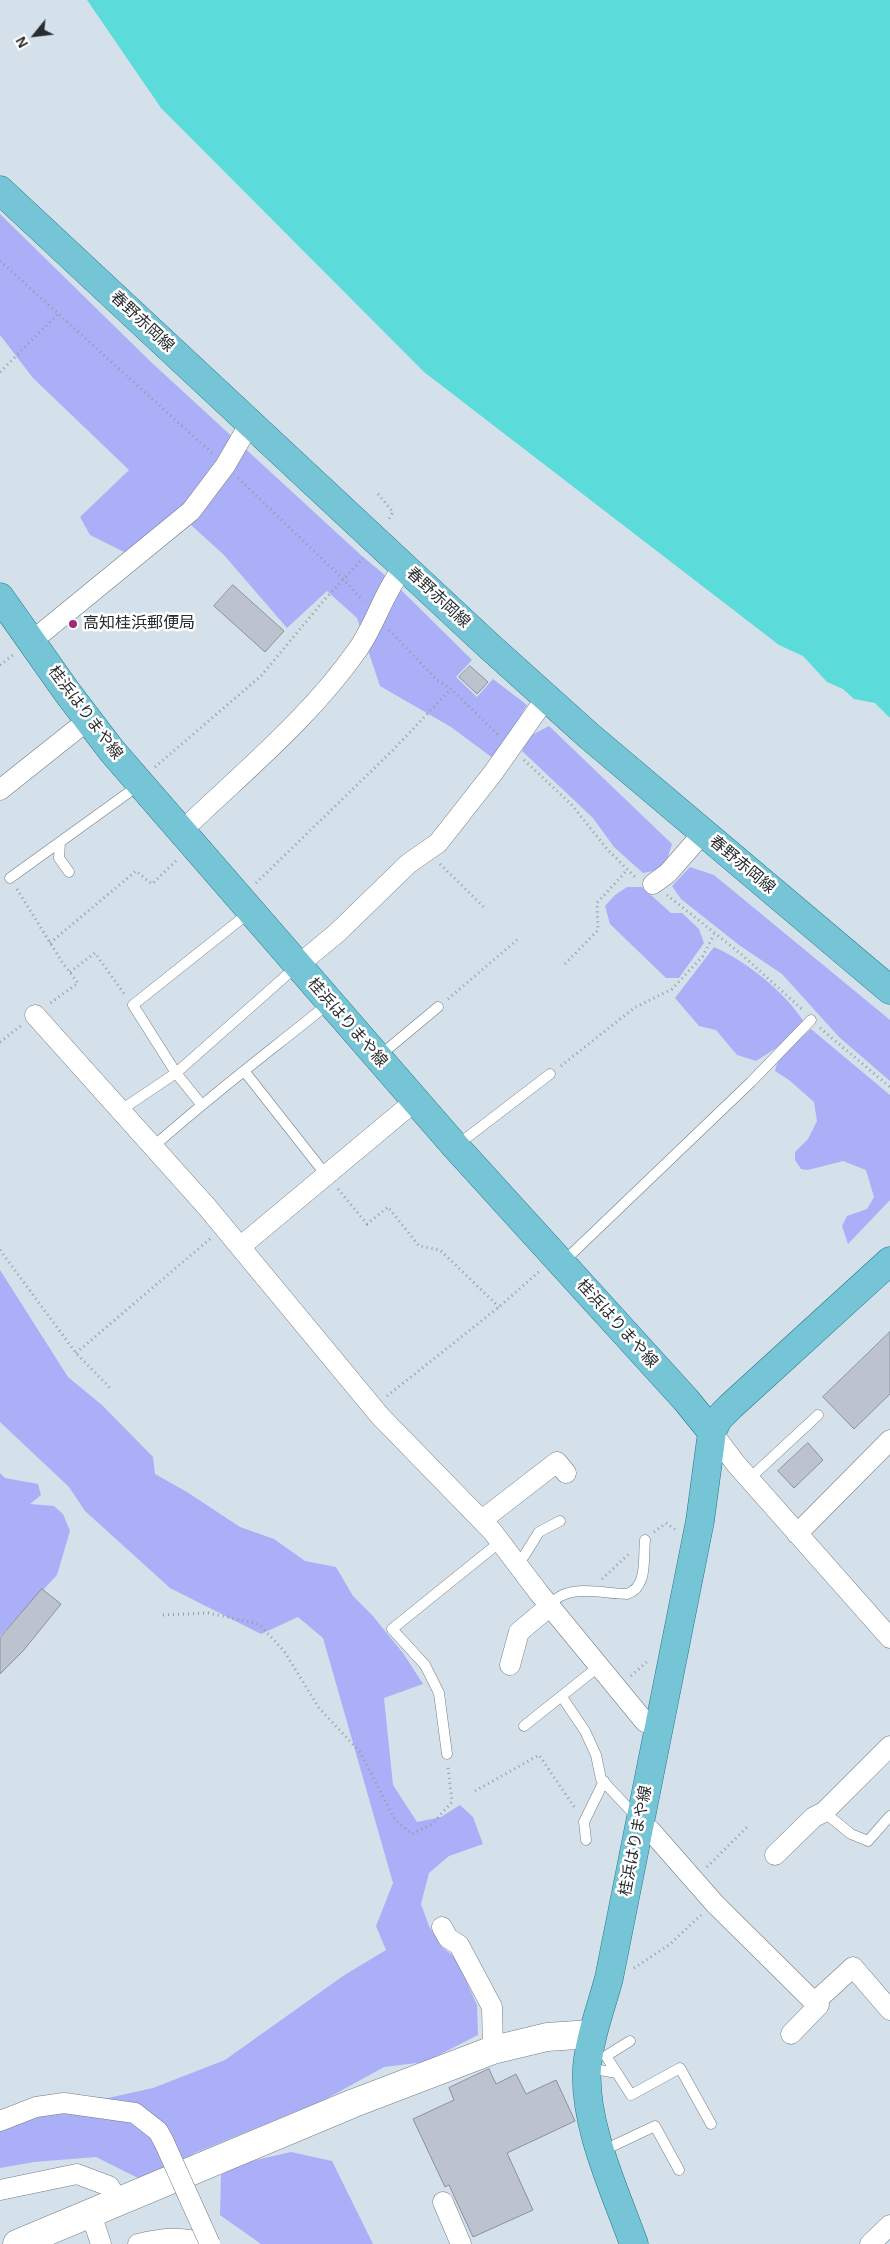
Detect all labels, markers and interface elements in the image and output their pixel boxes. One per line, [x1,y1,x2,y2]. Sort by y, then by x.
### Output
north arrow [10,10,60,60]
text: N [12,34,31,51]
street label: 春野赤岡線 [106,288,178,356]
street label: 春野赤岡線 [402,564,474,632]
place label: 高知桂浜郵便局 [83,614,195,634]
marker: 高知桂浜郵便局 [67,618,79,630]
street label: 桂浜はりまや線 [44,662,126,764]
street label: 春野赤岡線 [705,832,779,898]
street label: 桂浜はりまや線 [303,974,391,1072]
street label: 桂浜はりまや線 [572,1276,662,1372]
street label: 桂浜はりまや線 [616,1784,656,1898]

